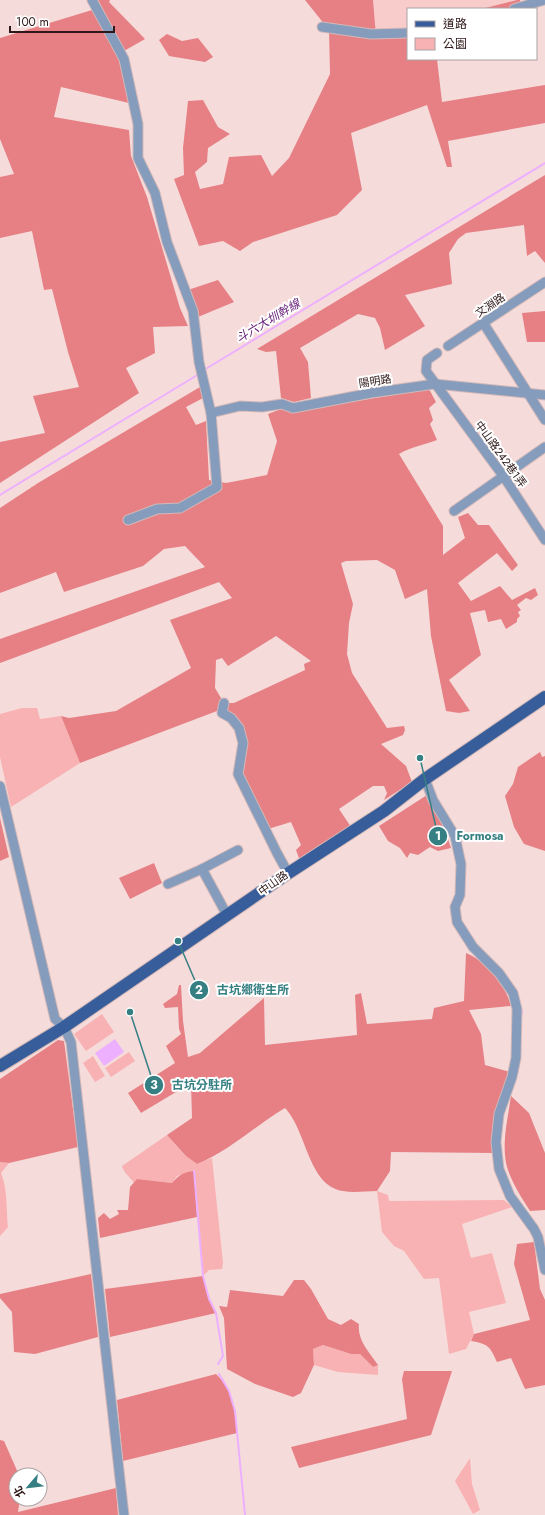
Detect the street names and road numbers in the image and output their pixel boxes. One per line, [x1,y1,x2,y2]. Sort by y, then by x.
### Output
street label: 文淵路 [472,289,508,321]
street label: 陽明路 [357,371,393,391]
street label: 中山路242巷1弄 [471,417,531,491]
street label: 中山路 [255,867,291,899]

